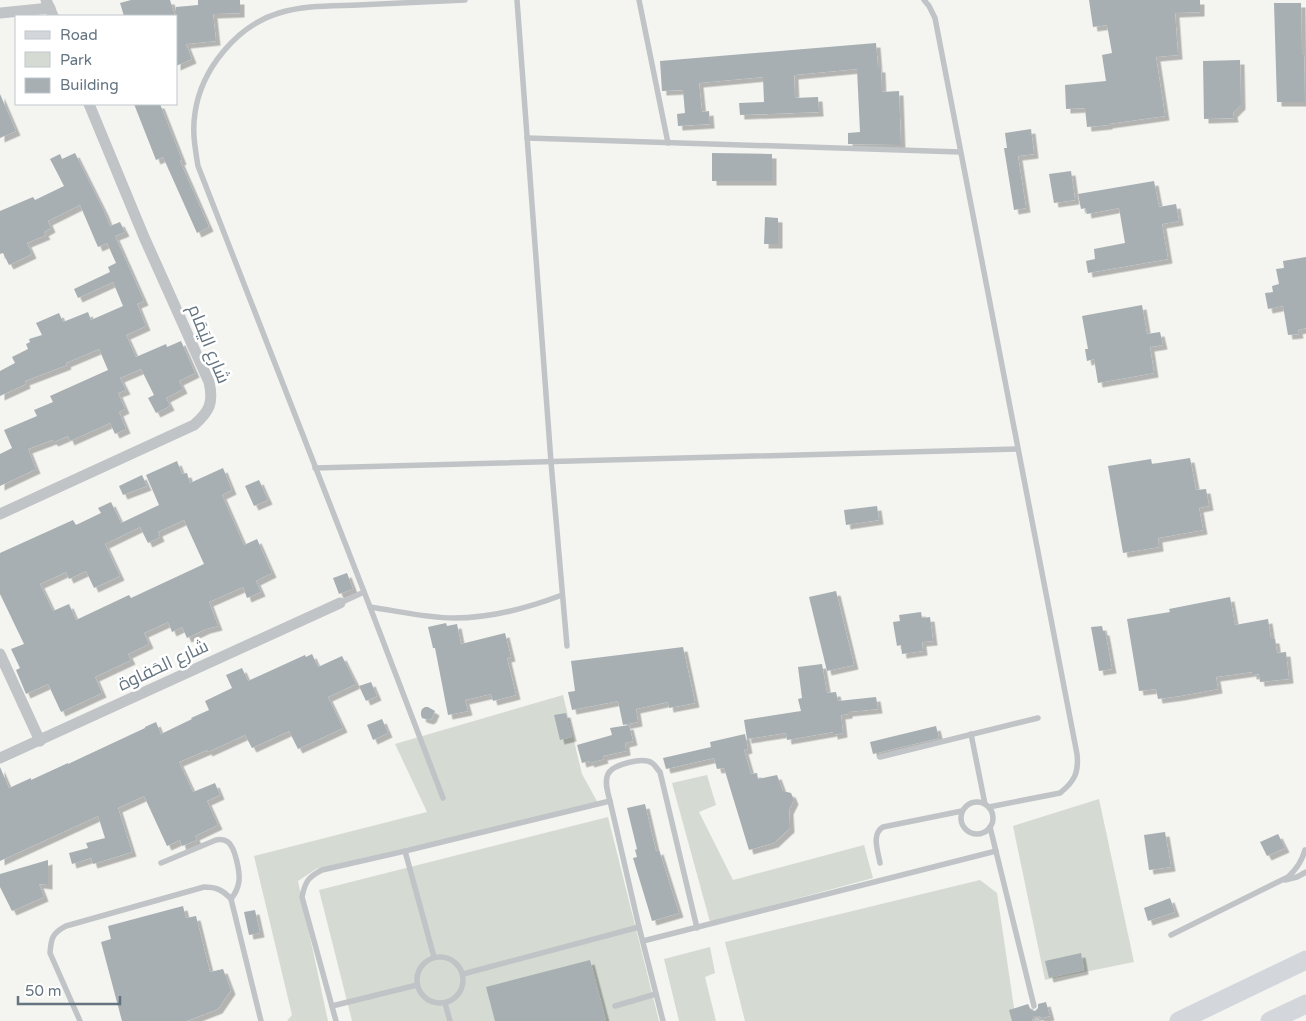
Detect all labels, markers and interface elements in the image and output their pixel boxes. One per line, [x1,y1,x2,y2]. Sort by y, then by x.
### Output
legend [15,15,178,105]
text: Road [60,26,98,44]
text: Park [60,51,92,69]
text: Building [60,76,119,94]
street label: شارع اليَمَام [182,301,235,387]
street label: شارع الحَفاوة [114,634,212,696]
scale bar [18,974,120,1006]
text: 50 m [25,982,62,1000]

